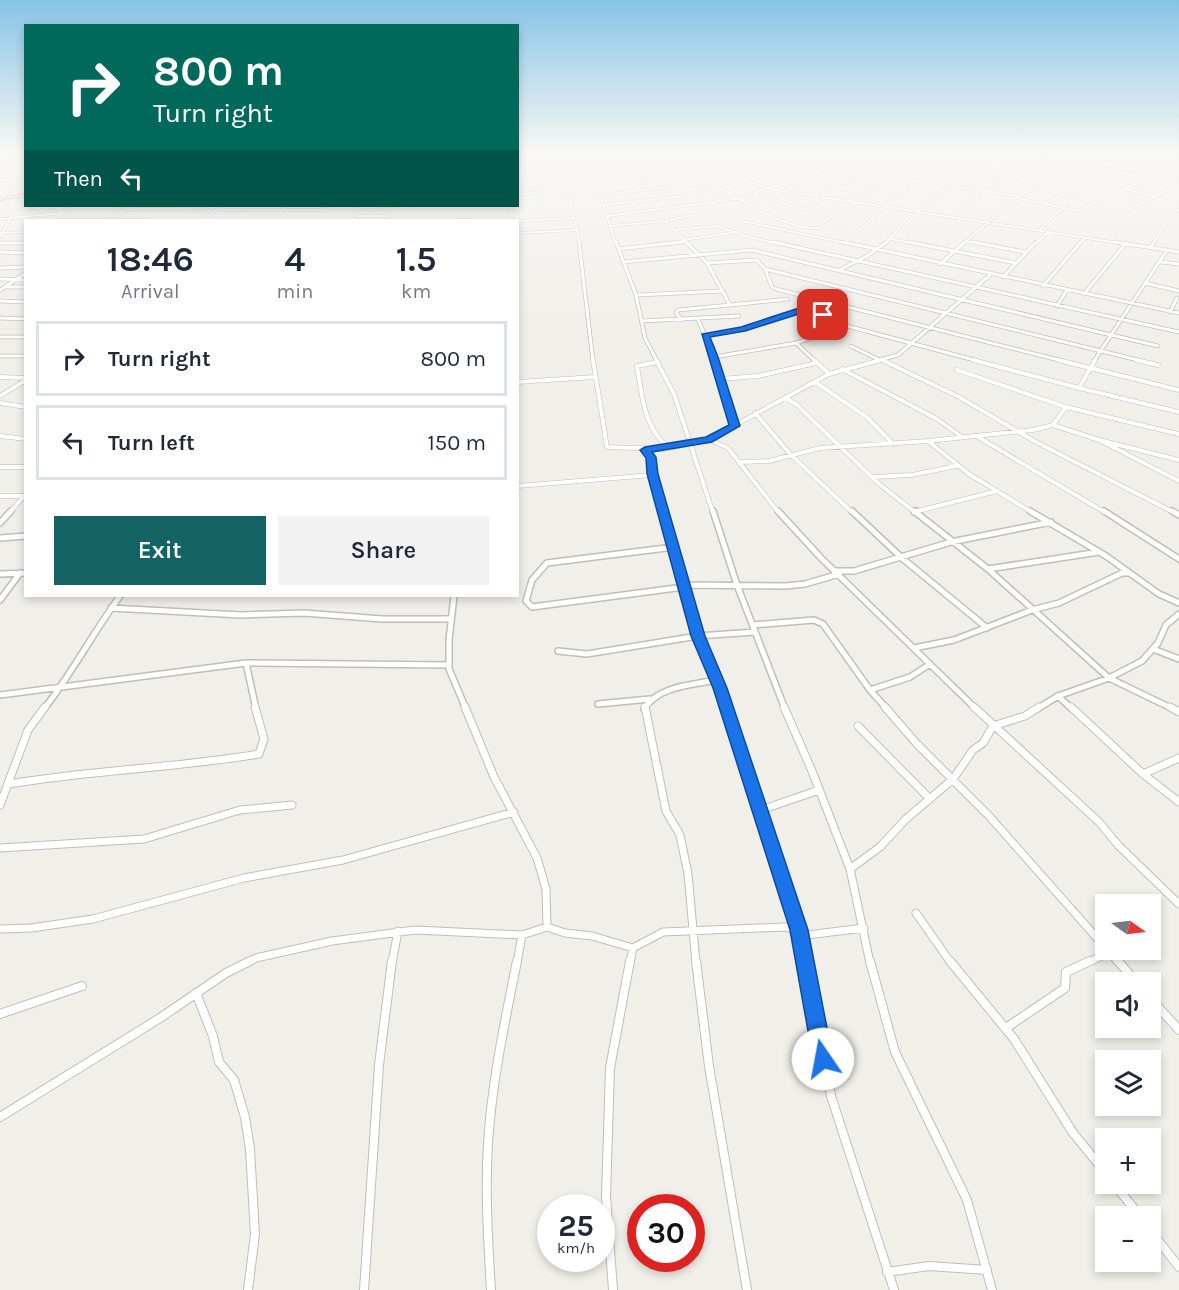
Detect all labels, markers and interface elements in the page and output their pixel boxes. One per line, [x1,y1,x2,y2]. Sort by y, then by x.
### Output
text: 800 m [153,46,284,96]
icon: right [54,48,132,126]
text: Turn right [153,97,273,129]
icon: left [115,162,148,195]
text: Then [54,166,103,192]
text: 18:46 [107,238,194,280]
text: 4 [284,238,305,280]
text: 1.5 [396,238,436,280]
text: Arrival [121,280,180,303]
text: min [276,280,313,303]
text: km [401,280,431,303]
pin [797,289,848,340]
icon: arrive [806,298,839,331]
icon: right [57,342,90,375]
text: Turn right [108,346,211,372]
text: 800 m [421,346,486,372]
icon: left [57,426,90,459]
text: Turn left [108,430,195,456]
text: 150 m [427,430,486,456]
button: Exit [54,516,266,585]
button: Share [278,516,489,585]
north arrow [1095,894,1161,960]
map controls [1095,894,1161,1272]
button: sound [1095,972,1161,1038]
position arrow [791,1027,855,1091]
button: layers [1095,1050,1161,1116]
button: + [1095,1128,1161,1194]
speed limit sign: 30 [627,1194,705,1272]
button: − [1095,1206,1161,1272]
text: 25 [558,1208,594,1244]
text: km/h [557,1239,595,1257]

